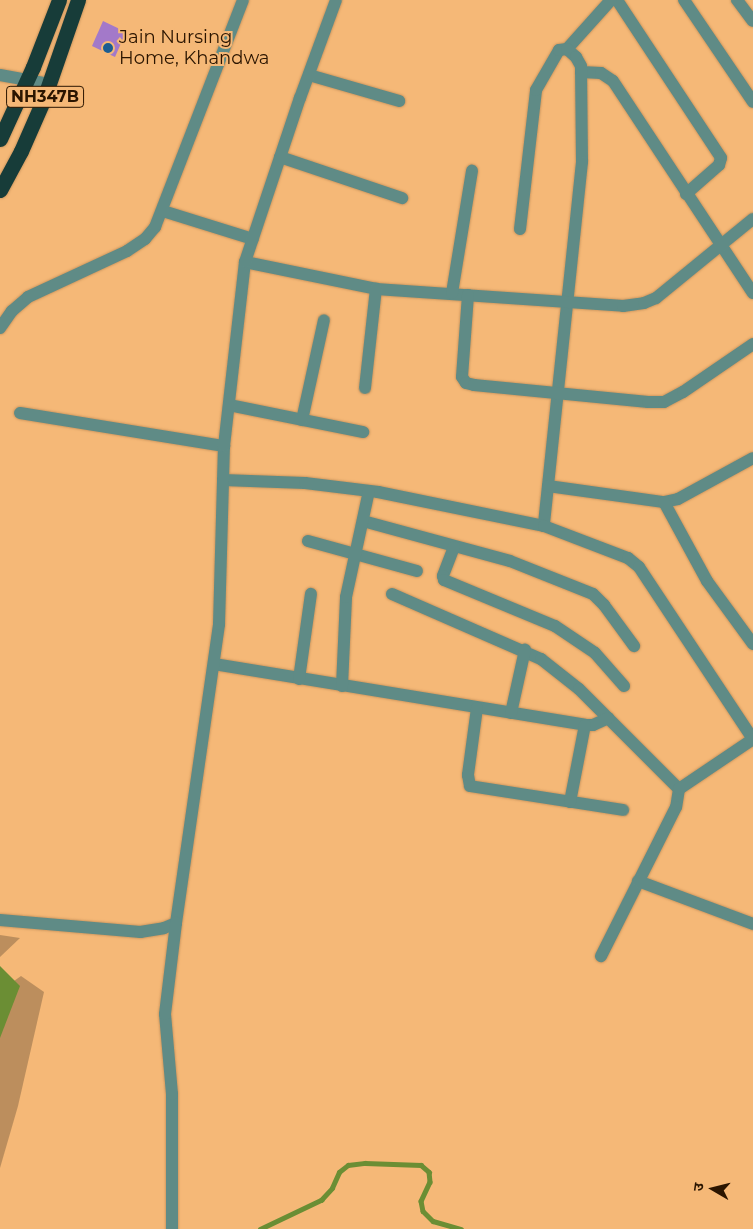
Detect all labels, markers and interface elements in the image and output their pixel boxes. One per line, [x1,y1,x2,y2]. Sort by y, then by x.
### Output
place label: Jain Nursing Home, Khandwa [119,27,269,70]
marker: Jain Nursing Home, Khandwa [101,41,115,55]
road number: NH347B [5,84,85,110]
north arrow [688,1164,738,1214]
text: उ [689,1182,708,1192]

